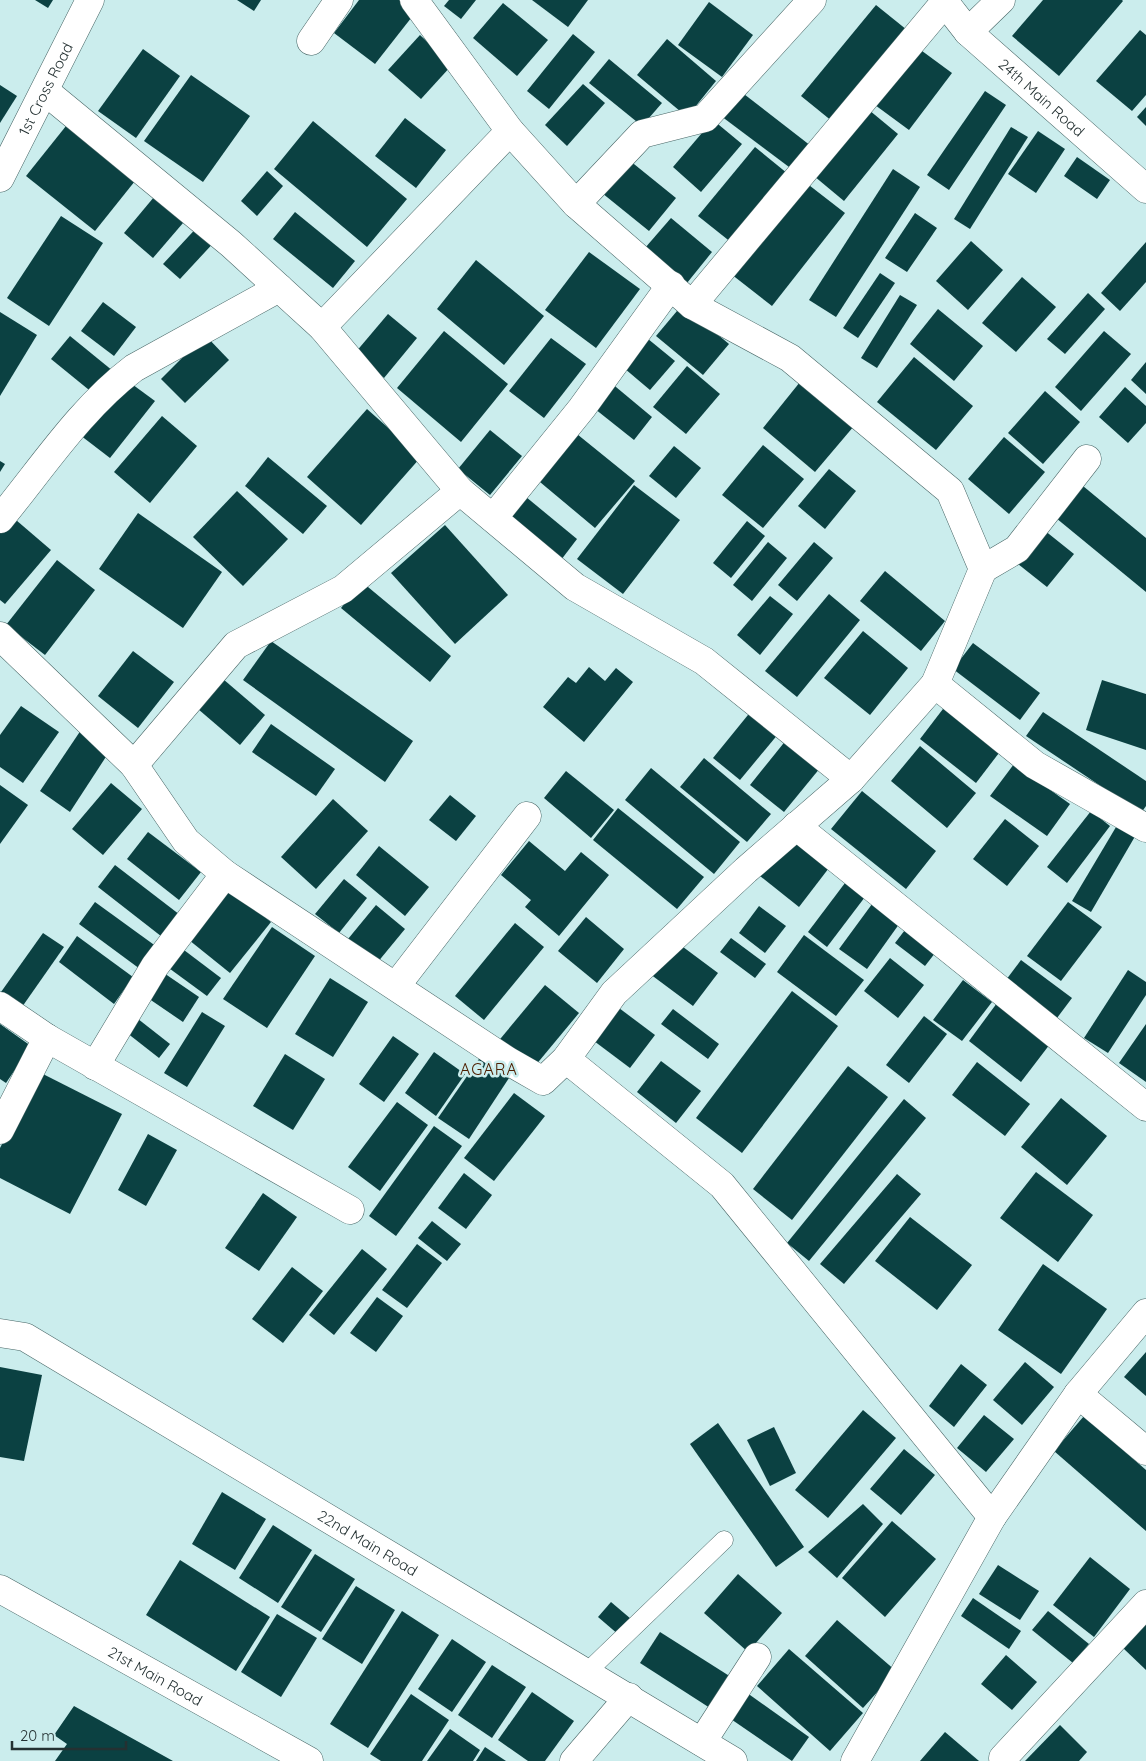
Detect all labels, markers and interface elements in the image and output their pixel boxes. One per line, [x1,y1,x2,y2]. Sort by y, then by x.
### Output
street label: 1st Cross Road [14,39,77,138]
street label: 24th Main Road [995,54,1089,140]
district label: AGARA [460,1059,518,1079]
street label: 22nd Main Road [314,1505,421,1580]
street label: 21st Main Road [105,1642,206,1709]
scale bar [12,1718,126,1750]
text: 20 m [20,1726,55,1745]

